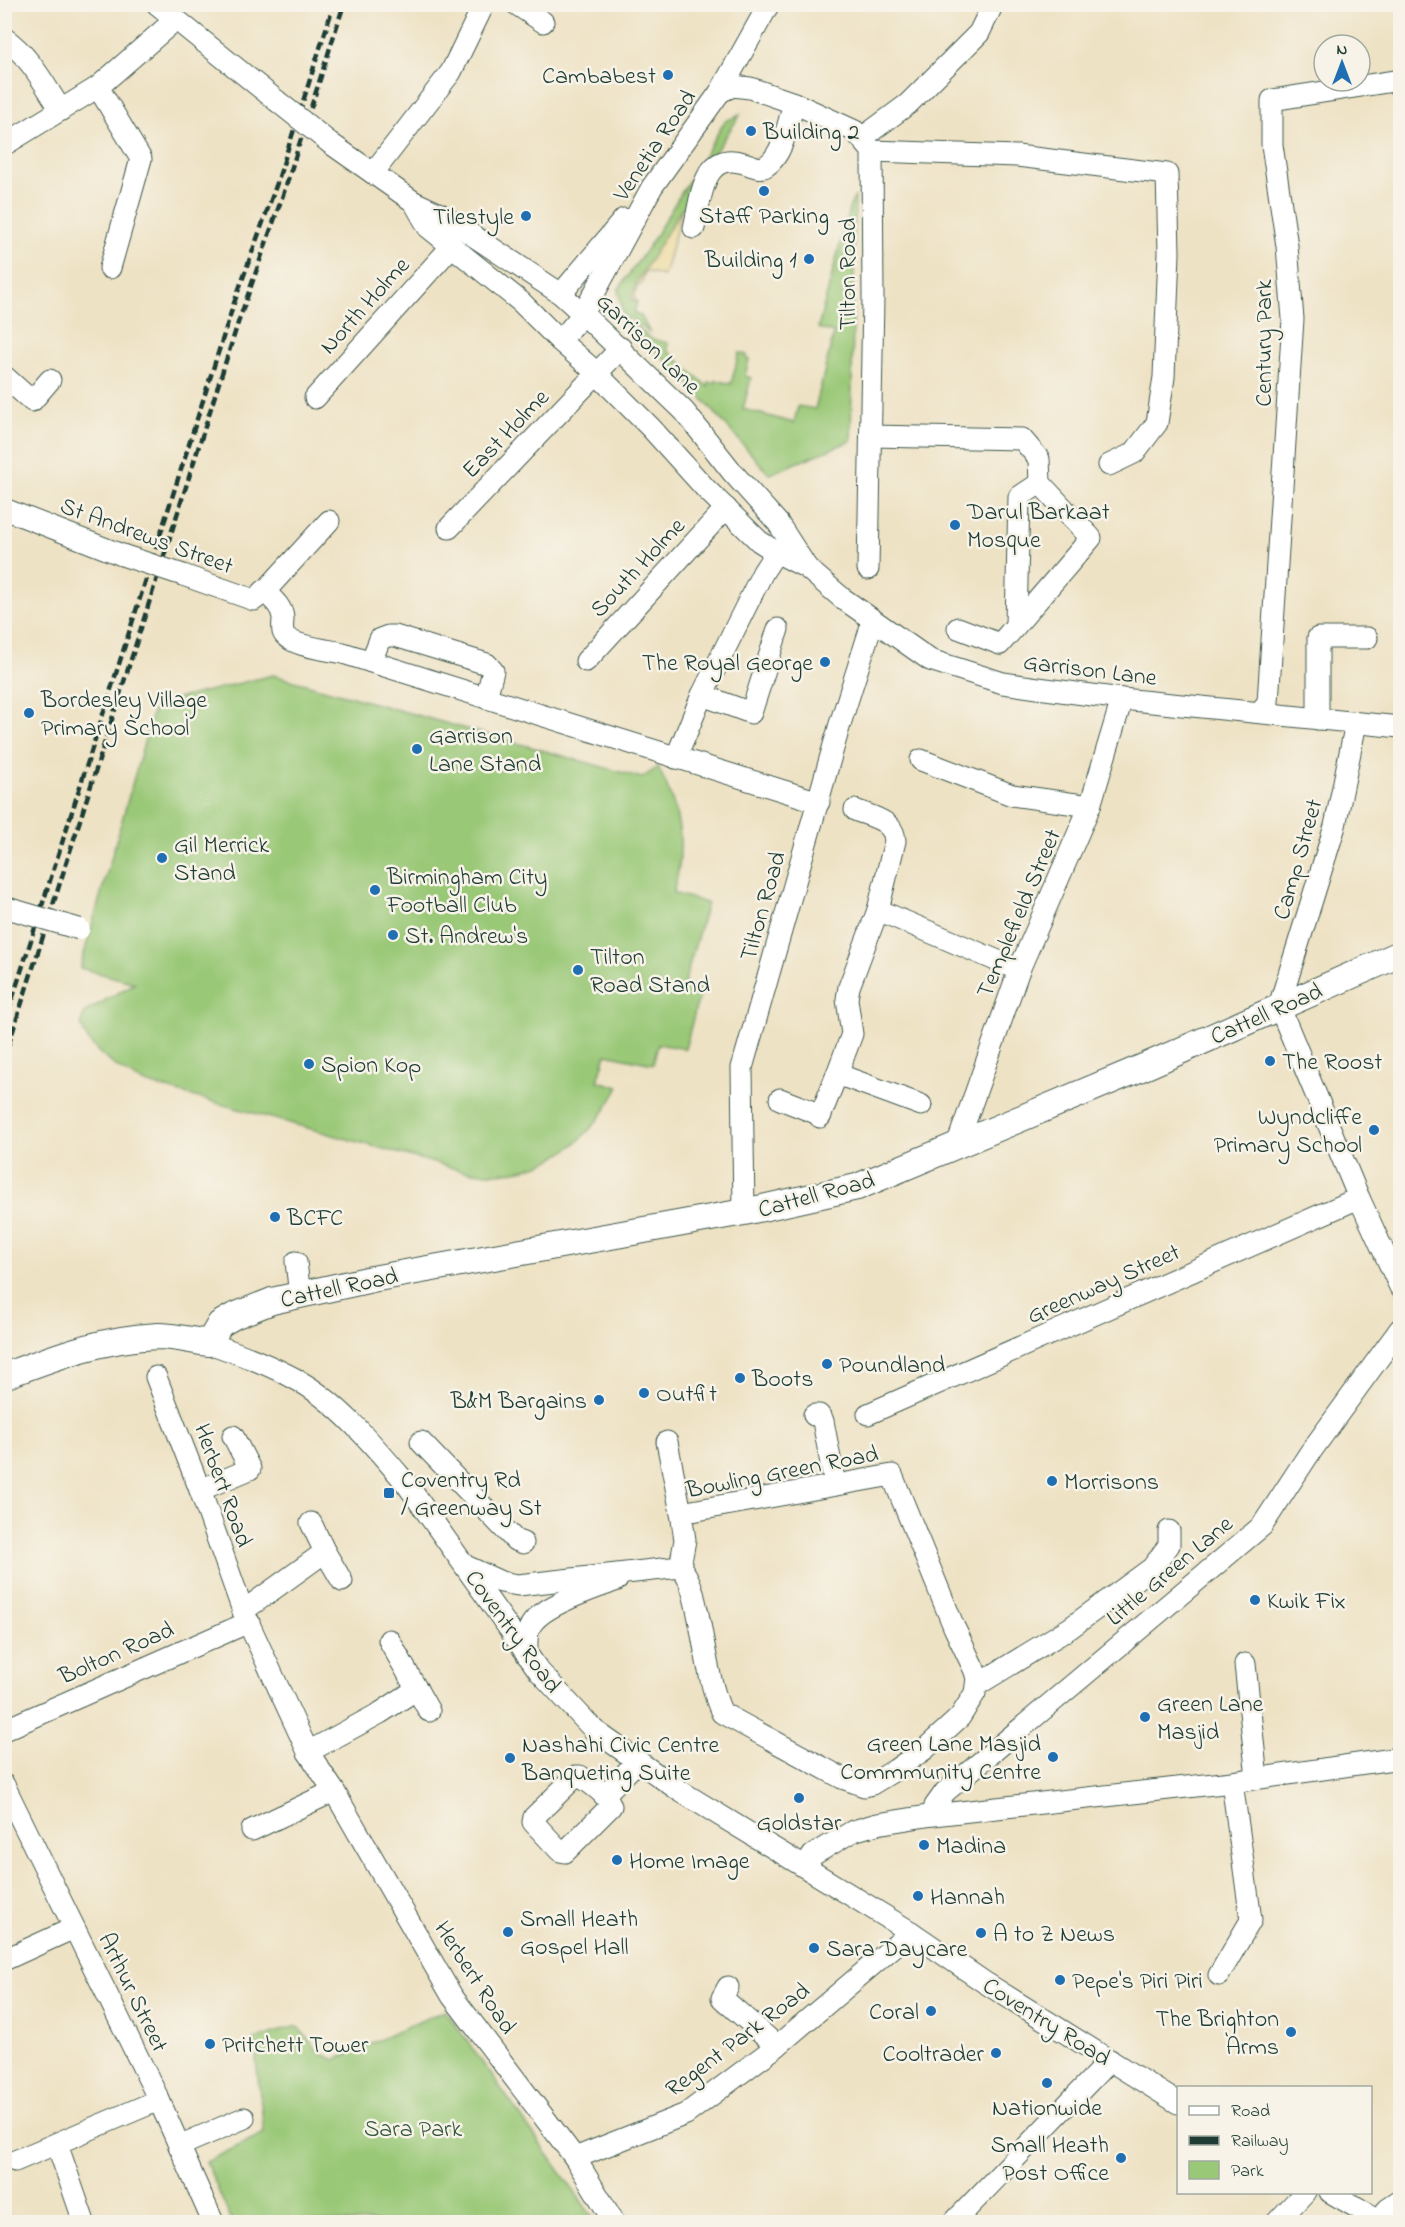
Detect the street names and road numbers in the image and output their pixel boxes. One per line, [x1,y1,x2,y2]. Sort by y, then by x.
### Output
street label: Venetia Road [605,83,707,210]
street label: Tilton Road [832,217,867,330]
street label: North Holme [312,250,419,363]
street label: Century Park [1248,279,1284,407]
street label: Garrison Lane [587,286,708,404]
street label: East Holme [455,382,559,488]
street label: St Andrews Street [55,490,238,585]
street label: South Holme [583,510,695,627]
street label: Garrison Lane [1021,646,1159,697]
street label: Camp Street [1265,795,1333,924]
street label: Templefield Street [969,824,1072,1004]
street label: Tilton Road [732,847,797,966]
street label: Cattell Road [1205,975,1329,1056]
street label: Cattell Road [755,1164,879,1229]
street label: Greenway Street [1022,1236,1187,1336]
street label: Cattell Road [278,1260,402,1319]
street label: Herbert Road [183,1419,260,1553]
street label: Bowling Green Road [682,1438,882,1509]
street label: Little Green Lane [1099,1508,1242,1636]
street label: Coventry Road [454,1563,569,1703]
street label: Bolton Road [53,1613,181,1696]
street label: Herbert Road [424,1915,524,2043]
street label: Arthur Street [88,1927,176,2059]
street label: Coventry Road [974,1970,1117,2078]
street label: Regent Park Road [659,1975,819,2107]

